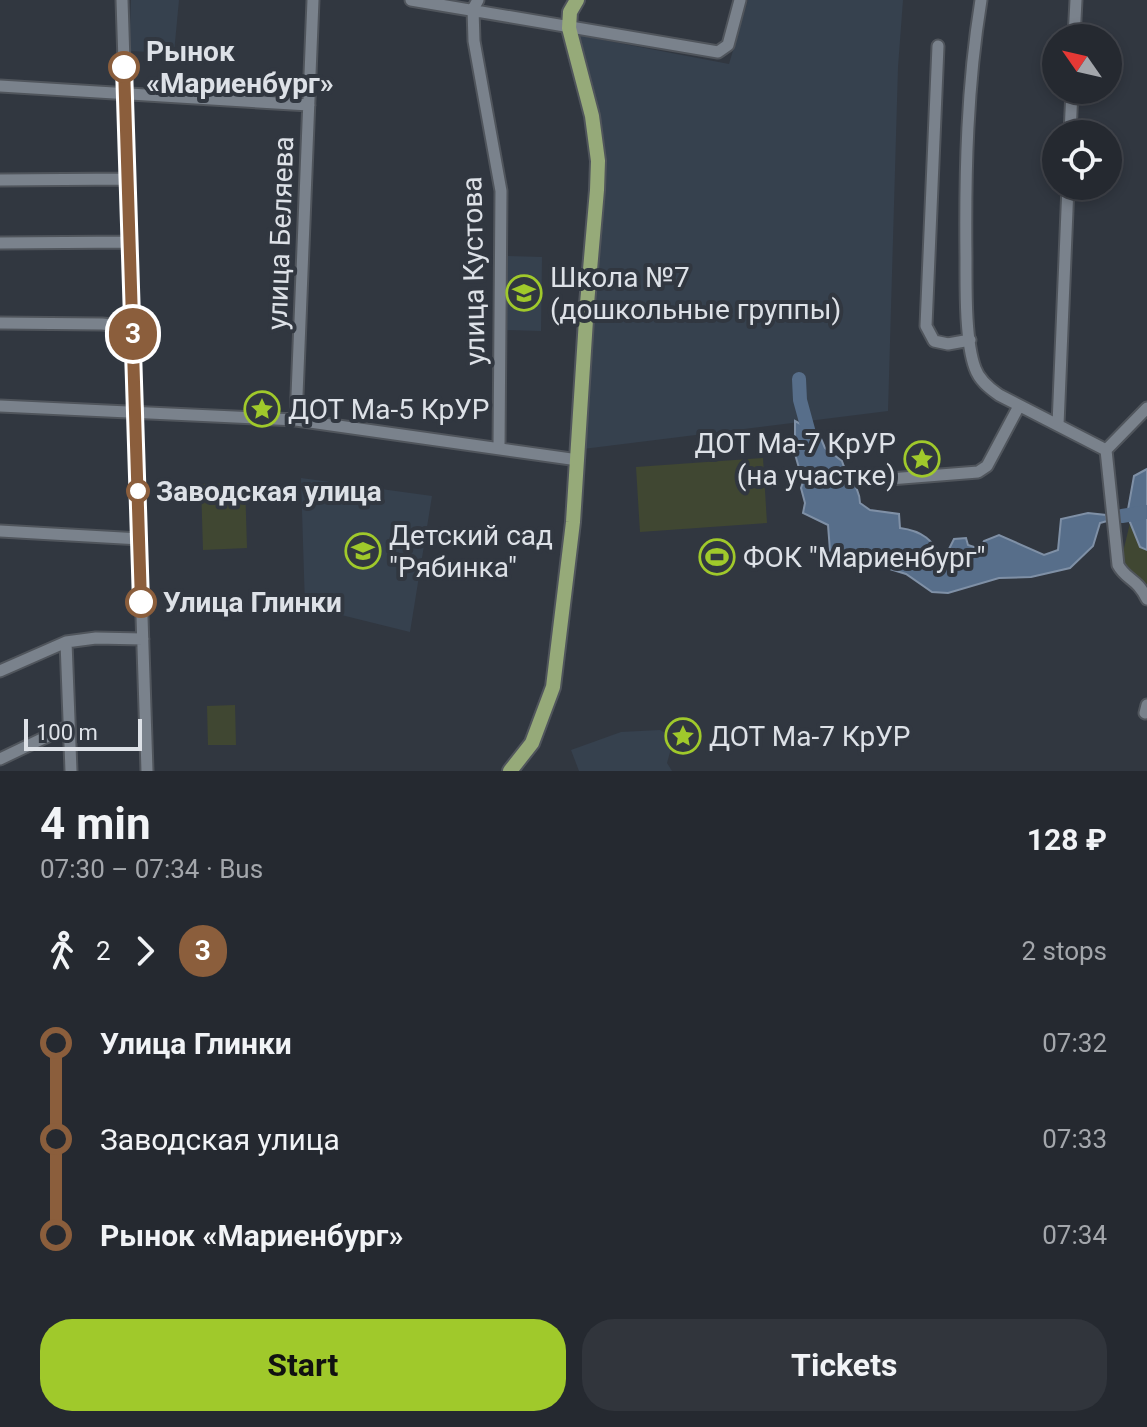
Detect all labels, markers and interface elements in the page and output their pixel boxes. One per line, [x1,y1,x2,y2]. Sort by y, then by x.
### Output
north arrow [1042,24,1122,104]
map controls [1042,24,1122,200]
place label: Рынок «Мариенбург» [146,35,334,100]
marker: Рынок «Мариенбург» [109,52,139,82]
button: locate [1042,120,1122,200]
street label: улица Беляева [261,136,300,331]
street label: улица Кустова [455,176,492,366]
place label: Школа №7 (дошкольные группы) [550,261,841,326]
school or university icon: Школа №7 (дошкольные группы) [505,274,543,312]
line badge: 3 [107,308,159,360]
text: 3 [125,317,141,350]
place icon: ДОТ Ма-5 КрУР [243,390,281,428]
place label: ДОТ Ма-5 КрУР [288,393,490,426]
place label: ДОТ Ма-7 КрУР (на участке) [695,427,896,492]
place icon: ДОТ Ма-7 КрУР (на участке) [903,440,941,478]
place label: Заводская улица [156,475,382,508]
marker: Заводская улица [127,480,149,502]
place label: Детский сад "Рябинка" [389,519,553,584]
school or university icon: Детский сад "Рябинка" [344,532,382,570]
sports icon: ФОК "Мариенбург" [698,538,736,576]
place label: ФОК "Мариенбург" [743,541,986,574]
place label: Улица Глинки [163,586,342,619]
marker: Улица Глинки [126,587,156,617]
scale bar [24,715,142,751]
place icon: ДОТ Ма-7 КрУР [664,717,702,755]
text: 100 m [36,720,98,745]
place label: ДОТ Ма-7 КрУР [709,720,911,753]
text: 4 min [40,798,151,850]
text: 128 ₽ [1027,822,1107,857]
text: 07:30 – 07:34 · Bus [40,854,263,884]
icon: walk [40,929,84,973]
icon: forward [123,929,167,973]
text: 3 [195,934,211,967]
text: 2 [96,936,111,966]
text: 2 stops [1021,936,1107,966]
text: Улица Глинки [100,1026,292,1061]
text: 07:32 [1042,1028,1107,1058]
text: Заводская улица [100,1122,340,1157]
text: 07:33 [1042,1124,1107,1154]
text: Рынок «Мариенбург» [100,1218,403,1253]
text: 07:34 [1042,1220,1107,1250]
button: Start [40,1319,566,1411]
button: Tickets [582,1319,1107,1411]

